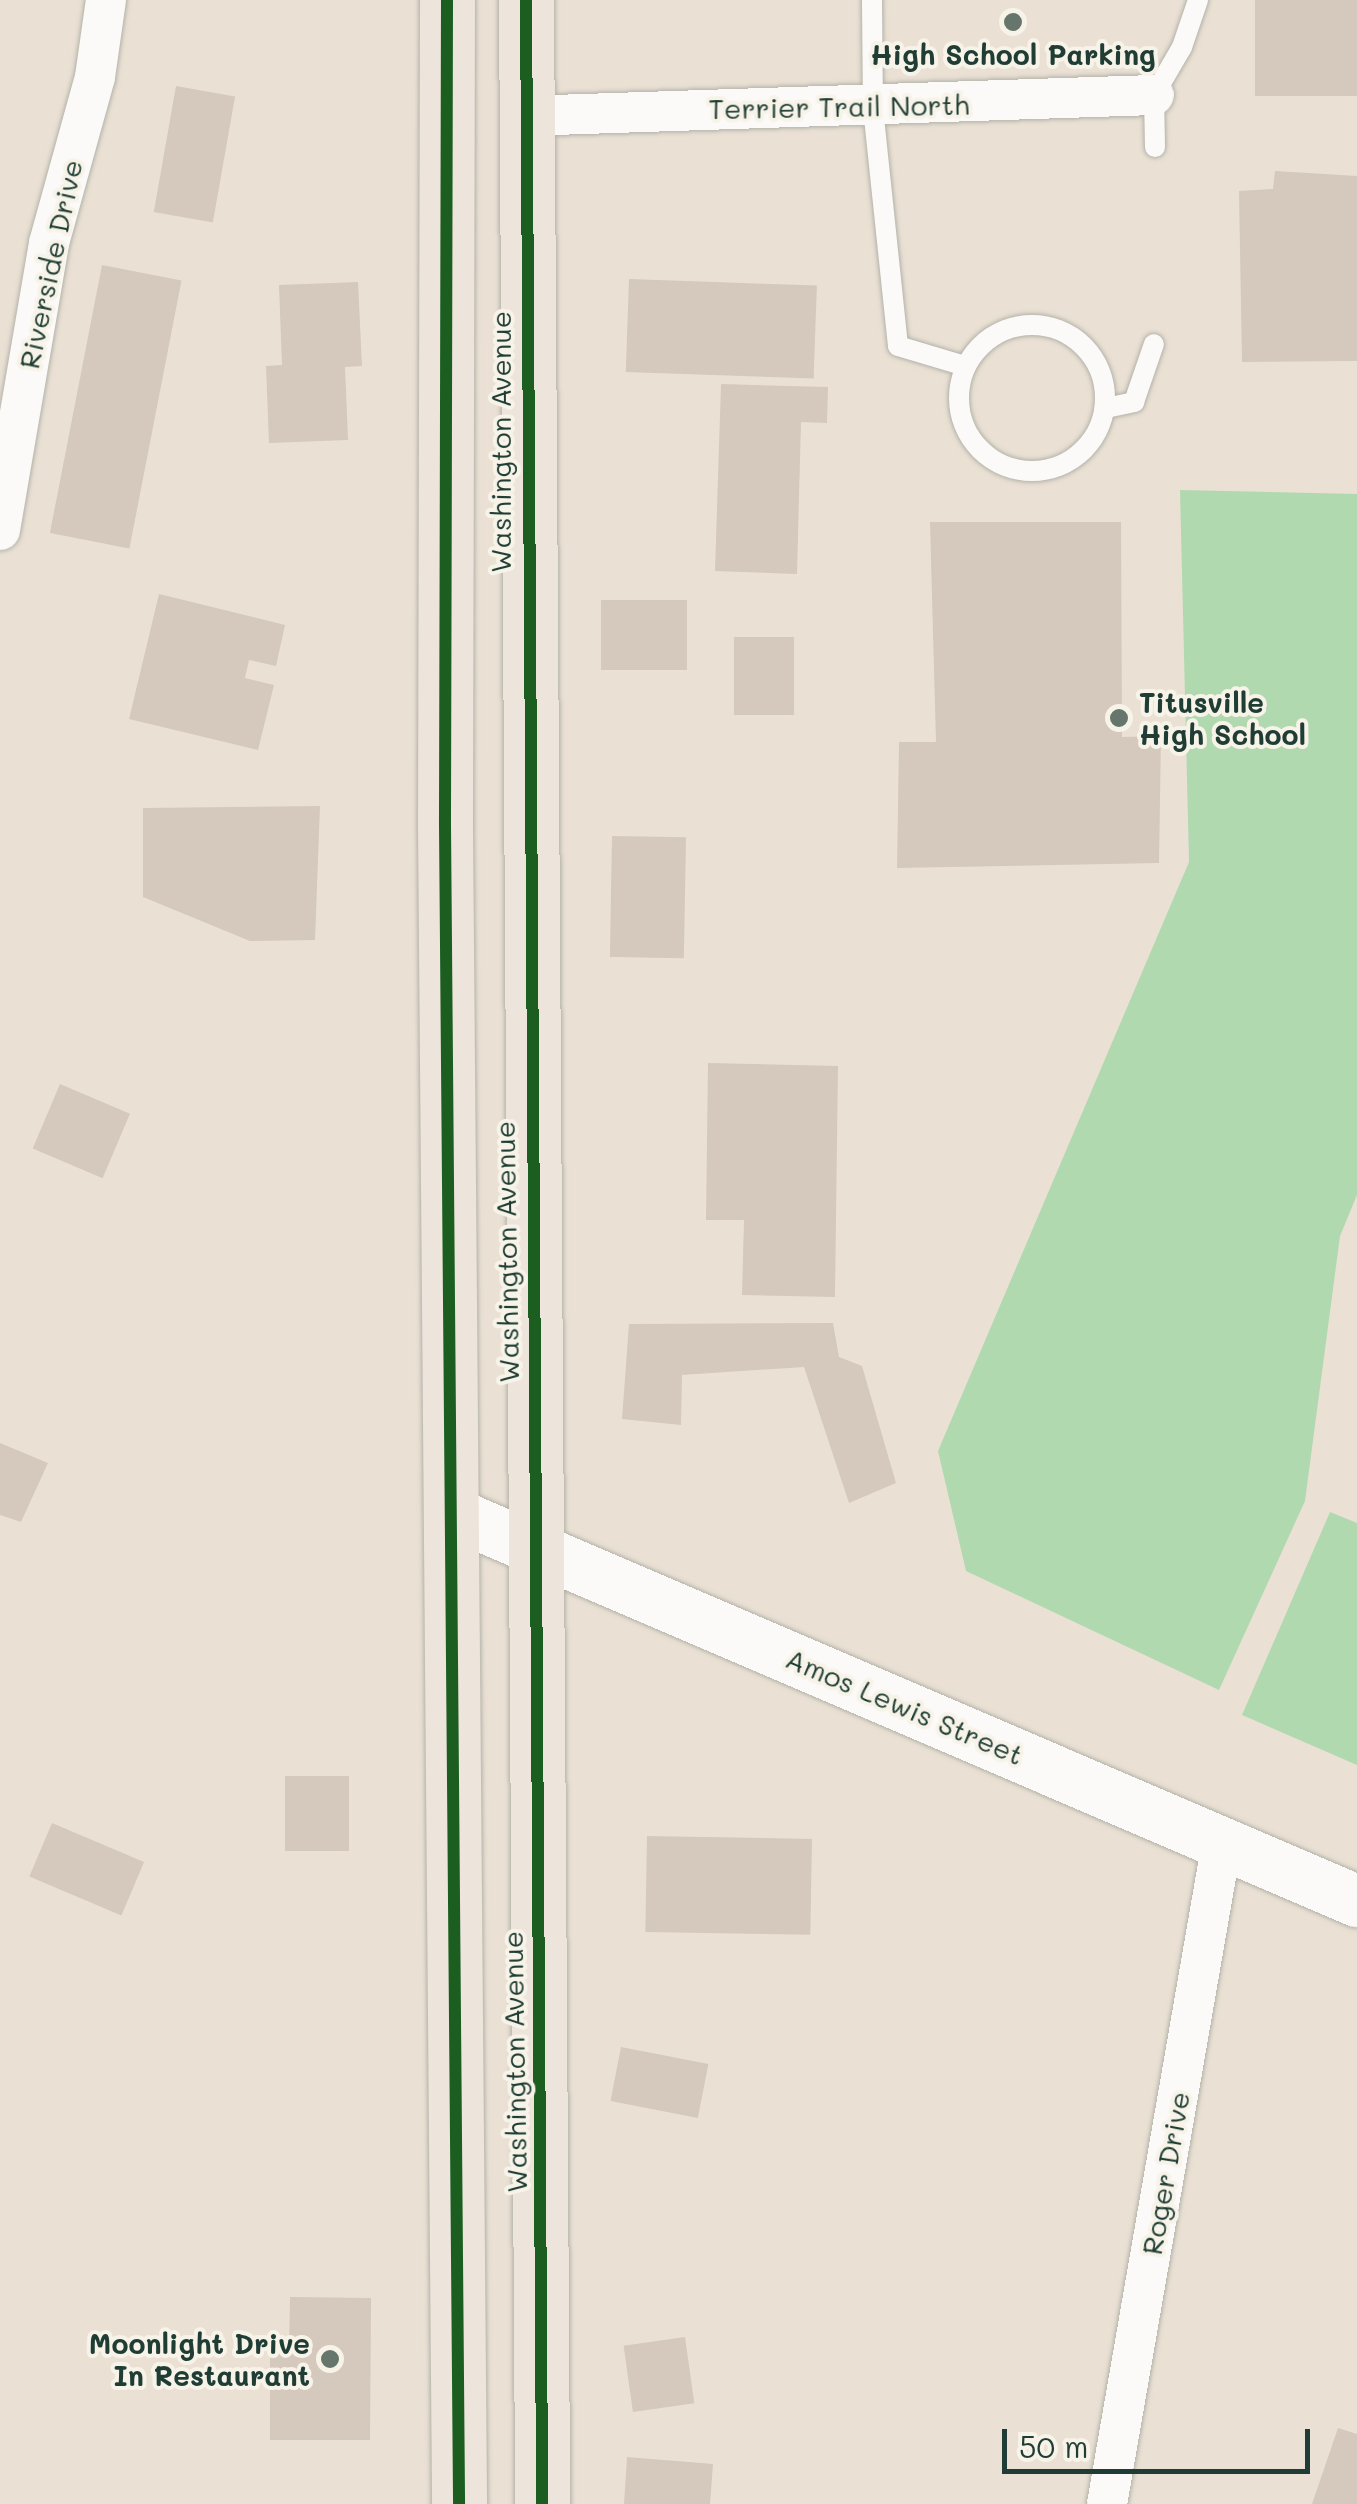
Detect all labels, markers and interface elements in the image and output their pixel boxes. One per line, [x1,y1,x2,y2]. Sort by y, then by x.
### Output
marker: High School Parking [1002,11,1024,33]
place label: High School Parking [870,37,1156,71]
street label: Terrier Trail North [708,87,970,125]
street label: Riverside Drive [11,156,89,372]
street label: Washington Avenue [483,311,517,573]
place label: Titusville High School [1139,685,1306,751]
marker: Titusville High School [1108,707,1130,729]
street label: Washington Avenue [487,1121,525,1383]
street label: Amos Lewis Street [781,1641,1029,1771]
street label: Washington Avenue [495,1931,533,2193]
street label: Roger Drive [1134,2089,1196,2257]
place label: Moonlight Drive In Restaurant [89,2326,310,2392]
marker: Moonlight Drive In Restaurant [319,2348,341,2370]
scale bar [1007,2409,1314,2471]
text: 50 m [1019,2426,1089,2466]

